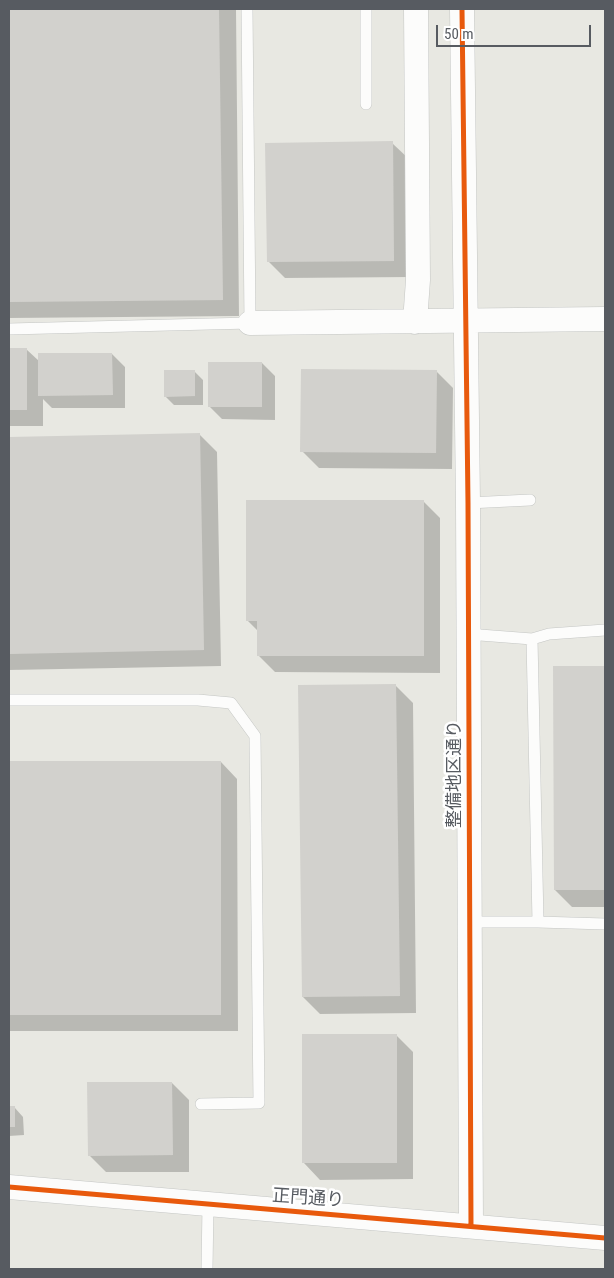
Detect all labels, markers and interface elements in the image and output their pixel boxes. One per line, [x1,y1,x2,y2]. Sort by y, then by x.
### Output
scale bar [439,15,594,47]
text: 50 m [444,25,474,43]
street label: 整備地区通り [444,720,466,828]
street label: 正門通り [271,1186,345,1212]

